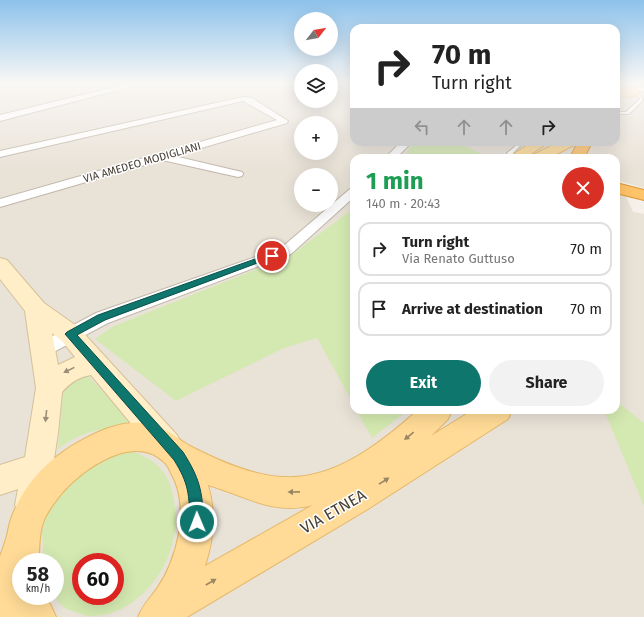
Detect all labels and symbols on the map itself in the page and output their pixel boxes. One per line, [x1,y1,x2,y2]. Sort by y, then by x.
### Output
north arrow [294,12,338,56]
street label: VIA AMEDEO MODIGLIANI [82,139,202,186]
pin [255,239,289,273]
one-way arrow [64,367,75,373]
one-way arrow [42,410,49,422]
one-way arrow [404,431,415,440]
one-way arrow [379,477,389,485]
street label: VIA ETNEA [297,485,370,538]
one-way arrow [288,489,300,496]
position arrow [176,501,218,543]
speed limit sign: 60 [72,553,124,605]
one-way arrow [206,578,217,585]

